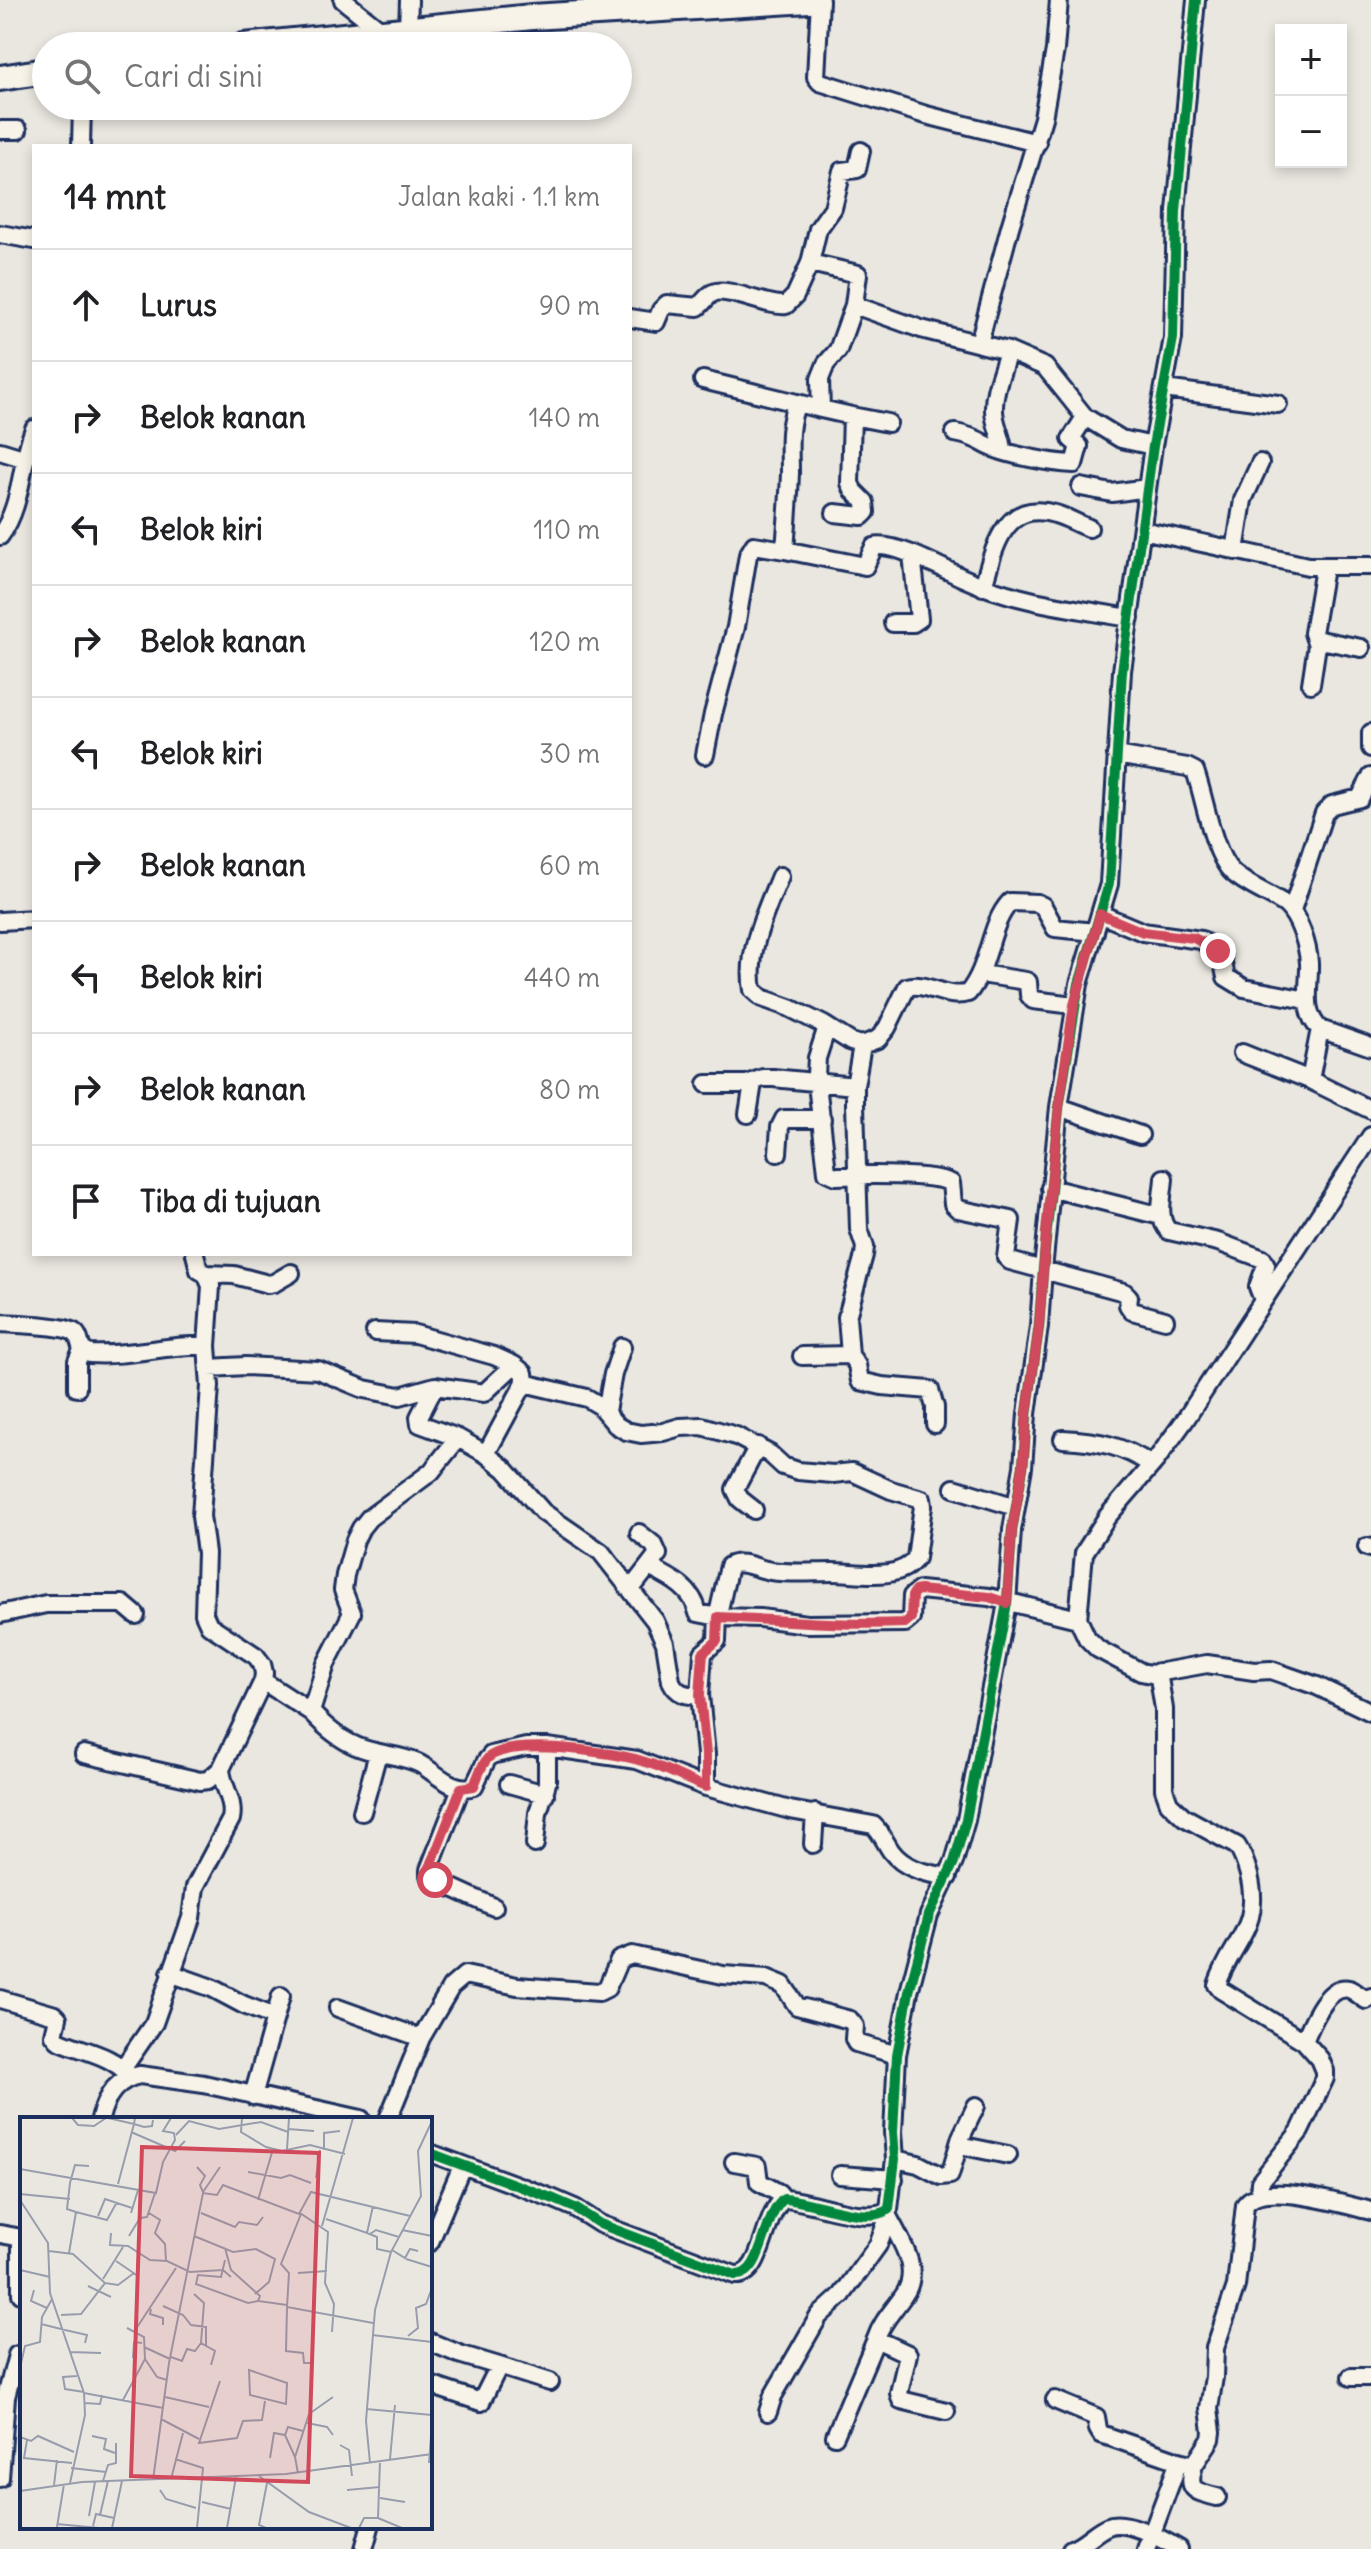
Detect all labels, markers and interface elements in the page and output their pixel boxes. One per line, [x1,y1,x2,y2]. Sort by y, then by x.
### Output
map controls [1275,24,1347,168]
button: + [1275,24,1347,96]
search box [32,32,632,120]
icon: search [60,54,104,98]
text: Cari di sini [124,57,263,95]
button: − [1275,96,1347,168]
text: 14 mnt [64,175,166,218]
text: Jalan kaki · 1.1 km [398,180,600,213]
icon: ahead [64,283,108,327]
text: Lurus [140,286,217,324]
text: 90 m [539,289,600,322]
icon: right [64,395,108,439]
text: Belok kanan [140,398,306,436]
text: 140 m [529,401,600,434]
icon: left [64,507,108,551]
text: Belok kiri [140,510,263,548]
text: 110 m [533,513,600,546]
icon: right [64,619,108,663]
text: Belok kanan [140,622,306,660]
text: 120 m [529,625,600,658]
icon: left [64,731,108,775]
text: Belok kiri [140,734,263,772]
text: 30 m [539,737,600,770]
icon: right [64,843,108,887]
text: Belok kanan [140,846,306,884]
text: 60 m [539,849,600,882]
route end [1200,933,1236,969]
icon: left [64,955,108,999]
text: Belok kiri [140,958,263,996]
text: 440 m [524,961,600,994]
icon: right [64,1067,108,1111]
text: Belok kanan [140,1070,306,1108]
text: 80 m [539,1073,600,1106]
icon: arrive [64,1179,108,1223]
text: Tiba di tujuan [140,1182,321,1220]
route start [417,1862,453,1898]
inset map [20,2117,432,2529]

